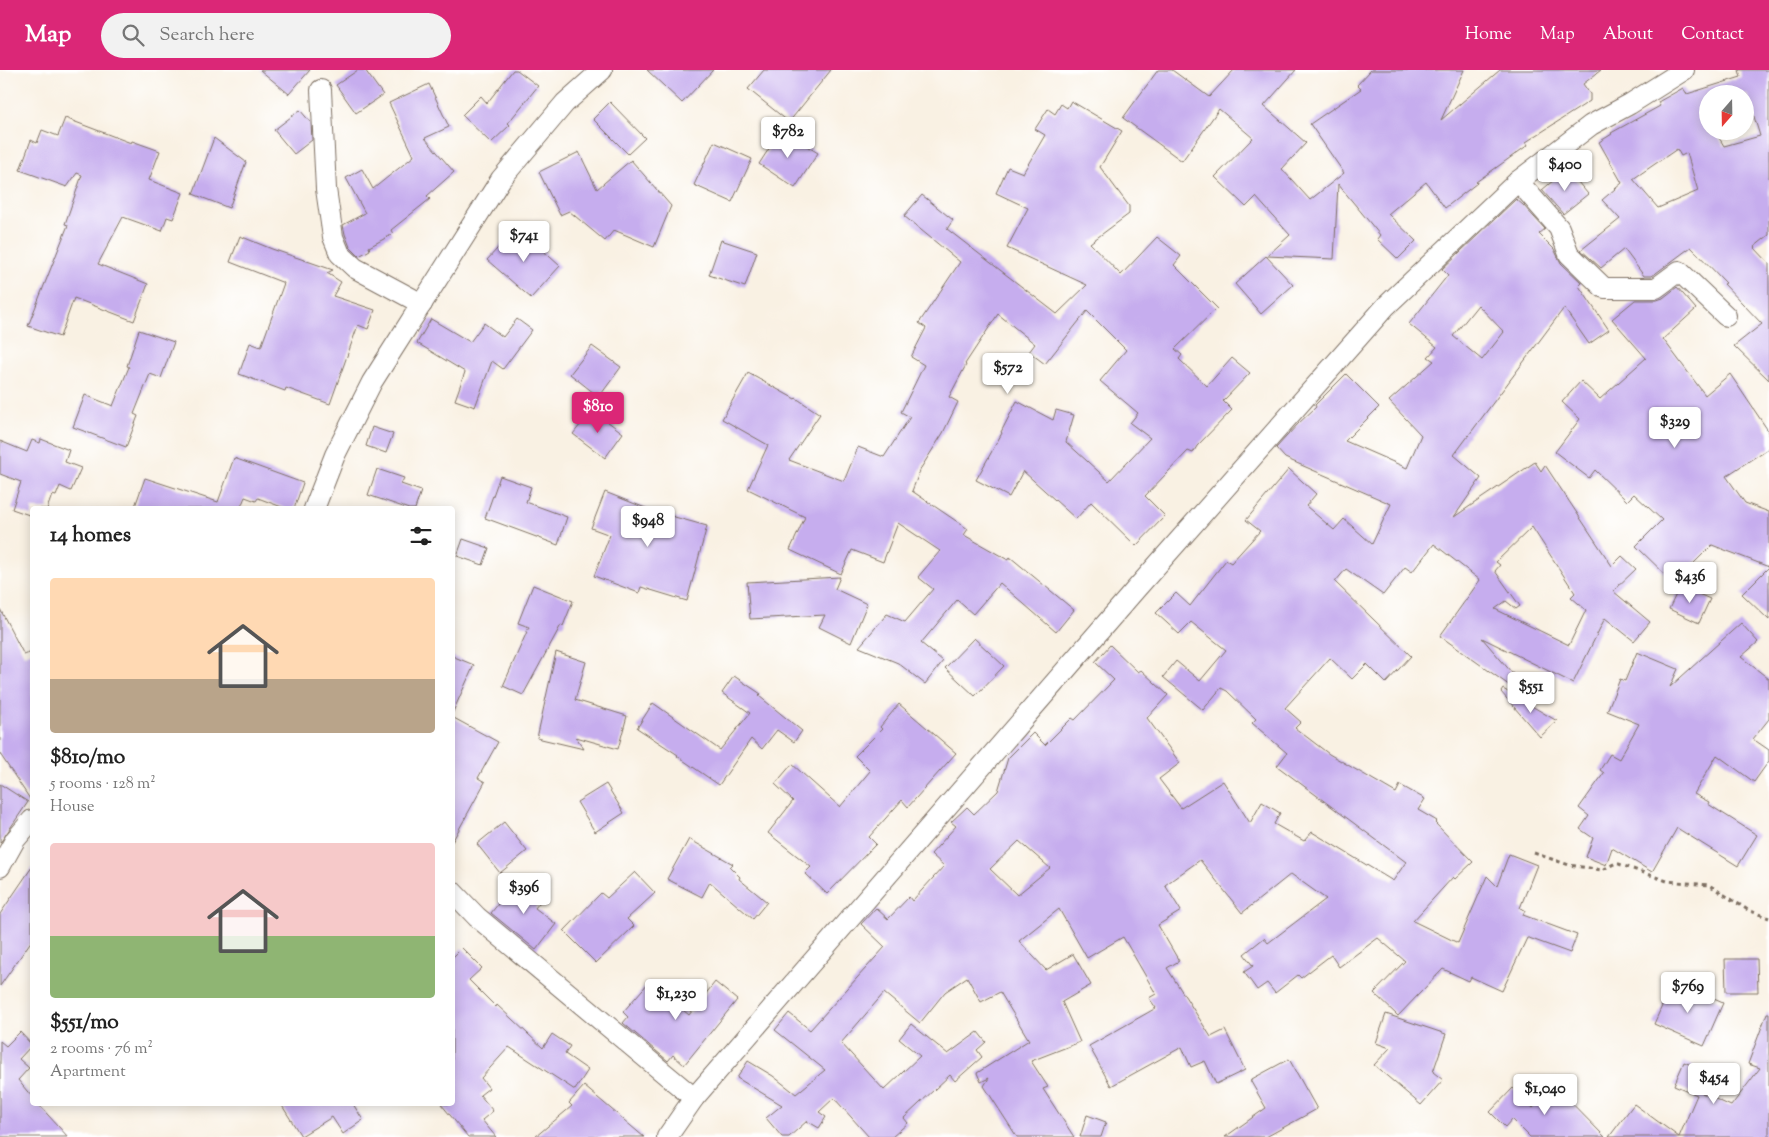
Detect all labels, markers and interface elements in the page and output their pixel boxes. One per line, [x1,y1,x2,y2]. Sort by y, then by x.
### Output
search box [101,13,451,58]
text: Map [25,18,71,52]
icon: search [119,21,147,49]
text: Search here [159,22,255,49]
text: Home [1465,22,1512,48]
text: Map [1540,22,1575,48]
text: About [1603,22,1653,48]
text: Contact [1681,22,1744,48]
north arrow [1699,85,1754,140]
map controls [1699,85,1754,140]
pin: $782 [758,116,818,159]
text: $782 [772,121,804,144]
pin: $400 [1535,150,1595,192]
text: $400 [1548,154,1582,177]
pin: $741 [494,220,554,263]
text: $741 [510,225,538,248]
pin: $572 [978,352,1038,395]
text: $572 [993,357,1023,380]
pin: $810 [568,392,628,434]
text: $810 [583,396,613,419]
pin: $329 [1645,406,1705,449]
text: $329 [1660,411,1690,434]
pin: $948 [618,506,678,548]
text: $948 [632,510,664,533]
text: 14 homes [50,521,131,551]
icon: filters [407,522,435,550]
pin: $436 [1660,562,1720,604]
text: $436 [1675,566,1705,589]
icon: home [198,611,288,701]
pin: $551 [1501,672,1561,714]
text: $551 [1518,676,1544,699]
text: $810/mo [50,743,125,773]
text: 5 rooms · 128 m² [50,773,156,796]
text: House [50,796,94,819]
pin: $396 [494,872,554,915]
icon: home [198,876,288,966]
text: $396 [509,877,539,900]
pin: $769 [1658,972,1718,1014]
text: $769 [1672,976,1704,999]
pin: $1,230 [635,978,717,1021]
text: $1,230 [656,983,696,1006]
text: $551/mo [50,1008,119,1038]
text: 2 rooms · 76 m² [50,1038,153,1061]
text: Apartment [50,1061,126,1084]
pin: $454 [1684,1062,1744,1105]
text: $454 [1699,1067,1729,1090]
pin: $1,040 [1504,1074,1586,1116]
text: $1,040 [1524,1078,1566,1101]

